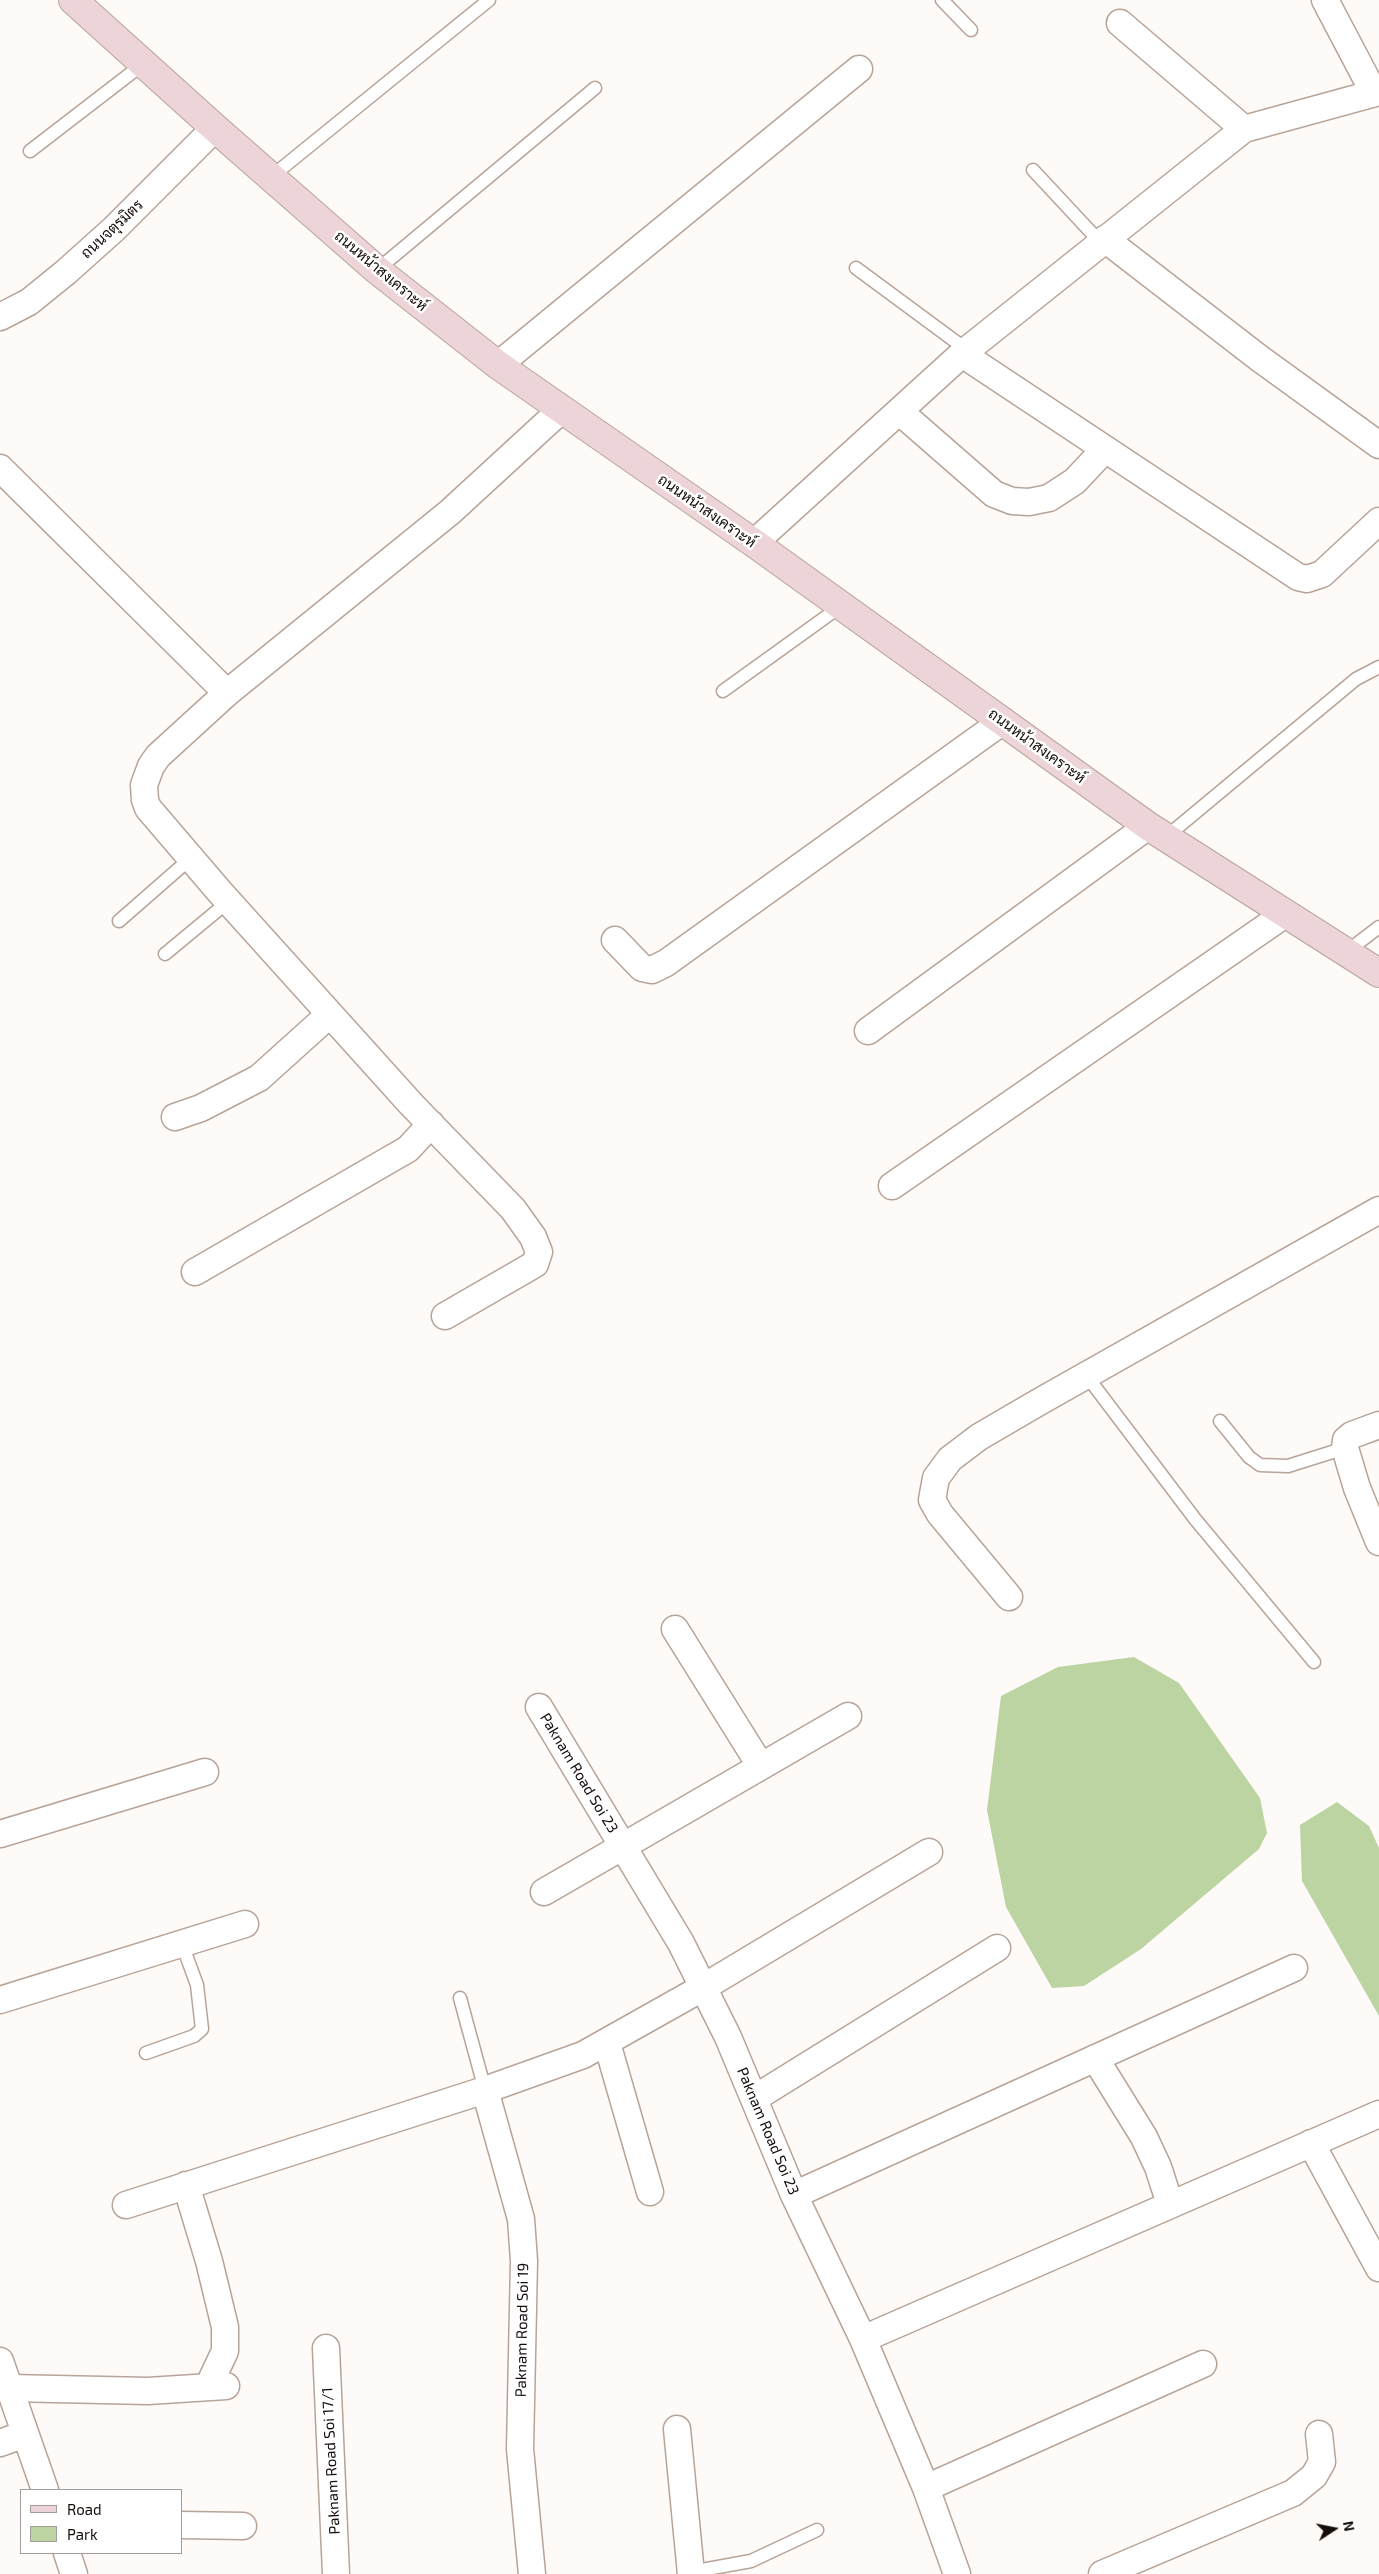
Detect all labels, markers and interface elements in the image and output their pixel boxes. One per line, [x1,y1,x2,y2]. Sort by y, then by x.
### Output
street label: ถนนจตุรมิตร [77,196,147,262]
street label: ถนนหน้าสงเคราะห์ [331,227,431,315]
street label: ถนนหน้าสงเคราะห์ [655,471,759,551]
street label: ถนนหน้าสงเคราะห์ [985,705,1089,787]
street label: Paknam Road Soi 23 [536,1710,622,1836]
street label: Paknam Road Soi 23 [733,2065,803,2197]
street label: Paknam Road Soi 19 [512,2263,532,2397]
street label: Paknam Road Soi 17/1 [318,2387,344,2535]
legend [20,2489,182,2554]
text: Road [67,2500,102,2518]
north arrow [1309,2504,1359,2554]
text: N [1340,2519,1359,2533]
text: Park [67,2525,98,2543]

